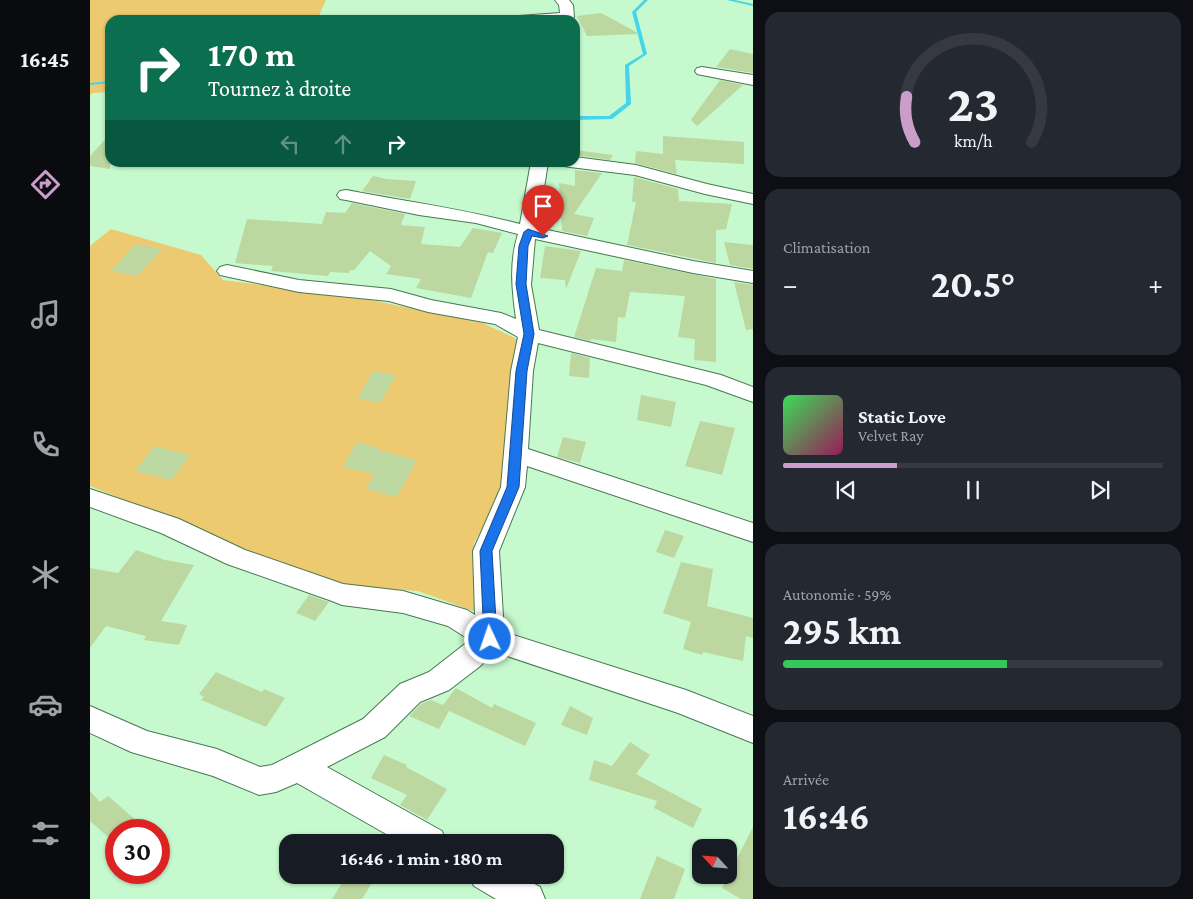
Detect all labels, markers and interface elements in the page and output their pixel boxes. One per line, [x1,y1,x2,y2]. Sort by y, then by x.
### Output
icon: right [125,35,190,100]
text: 170 m [208,35,295,74]
text: 16:45 [21,47,69,72]
text: 23 [947,74,999,132]
text: Tournez à droite [208,76,351,101]
icon: left [276,130,304,158]
icon: ahead [329,130,357,158]
icon: right [382,130,410,158]
text: km/h [954,131,993,151]
icon: directions [28,167,63,202]
pin [522,185,564,236]
icon: arrive [529,192,557,220]
text: Climatisation [783,239,870,256]
text: 20.5° [931,263,1015,305]
text: − [783,269,798,300]
text: + [1148,269,1163,300]
icon: music [28,297,63,332]
text: Static Love [858,406,946,427]
icon: phone [28,427,63,462]
text: Velvet Ray [858,427,924,444]
icon: previous [832,476,860,504]
icon: pause [959,476,987,504]
icon: next [1086,476,1114,504]
icon: climate [28,557,63,592]
text: Autonomie · 59% [783,586,891,603]
text: 295 km [783,610,901,652]
position arrow [463,612,515,664]
icon: car [28,687,63,722]
text: Arrivée [783,771,829,788]
text: 16:46 [783,795,870,837]
icon: filters [28,816,63,851]
speed limit sign: 30 [105,819,170,884]
north arrow [692,839,738,884]
map controls [692,839,737,884]
text: 16:46 · 1 min · 180 m [341,848,502,869]

